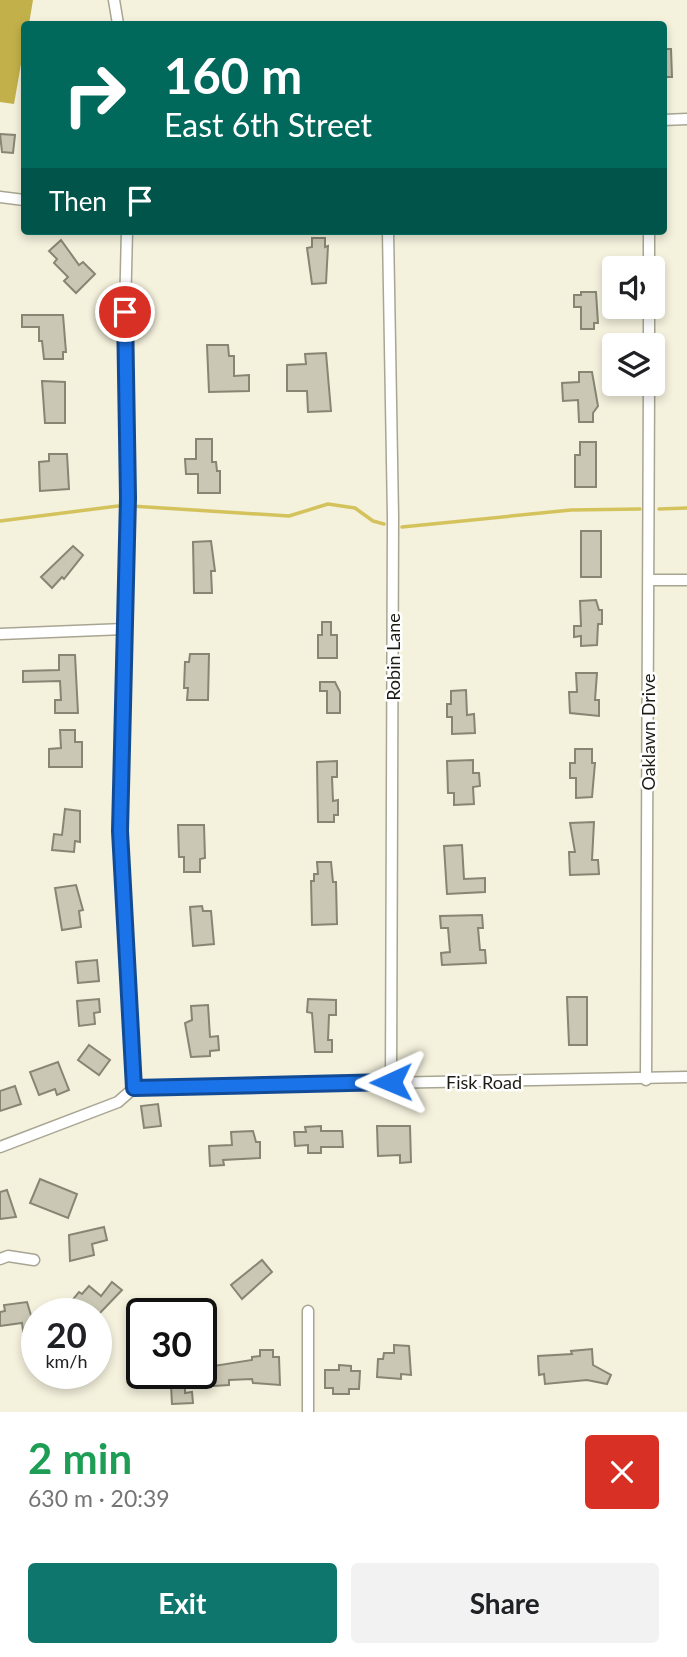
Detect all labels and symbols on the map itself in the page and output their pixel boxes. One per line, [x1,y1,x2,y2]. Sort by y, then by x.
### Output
pin [95,282,155,342]
street label: Robin Lane [382,613,404,701]
street label: Oaklawn Drive [637,673,659,791]
position arrow [354,1045,428,1119]
street label: Fisk Road [446,1071,522,1093]
speed limit sign: 30 [126,1298,217,1389]

